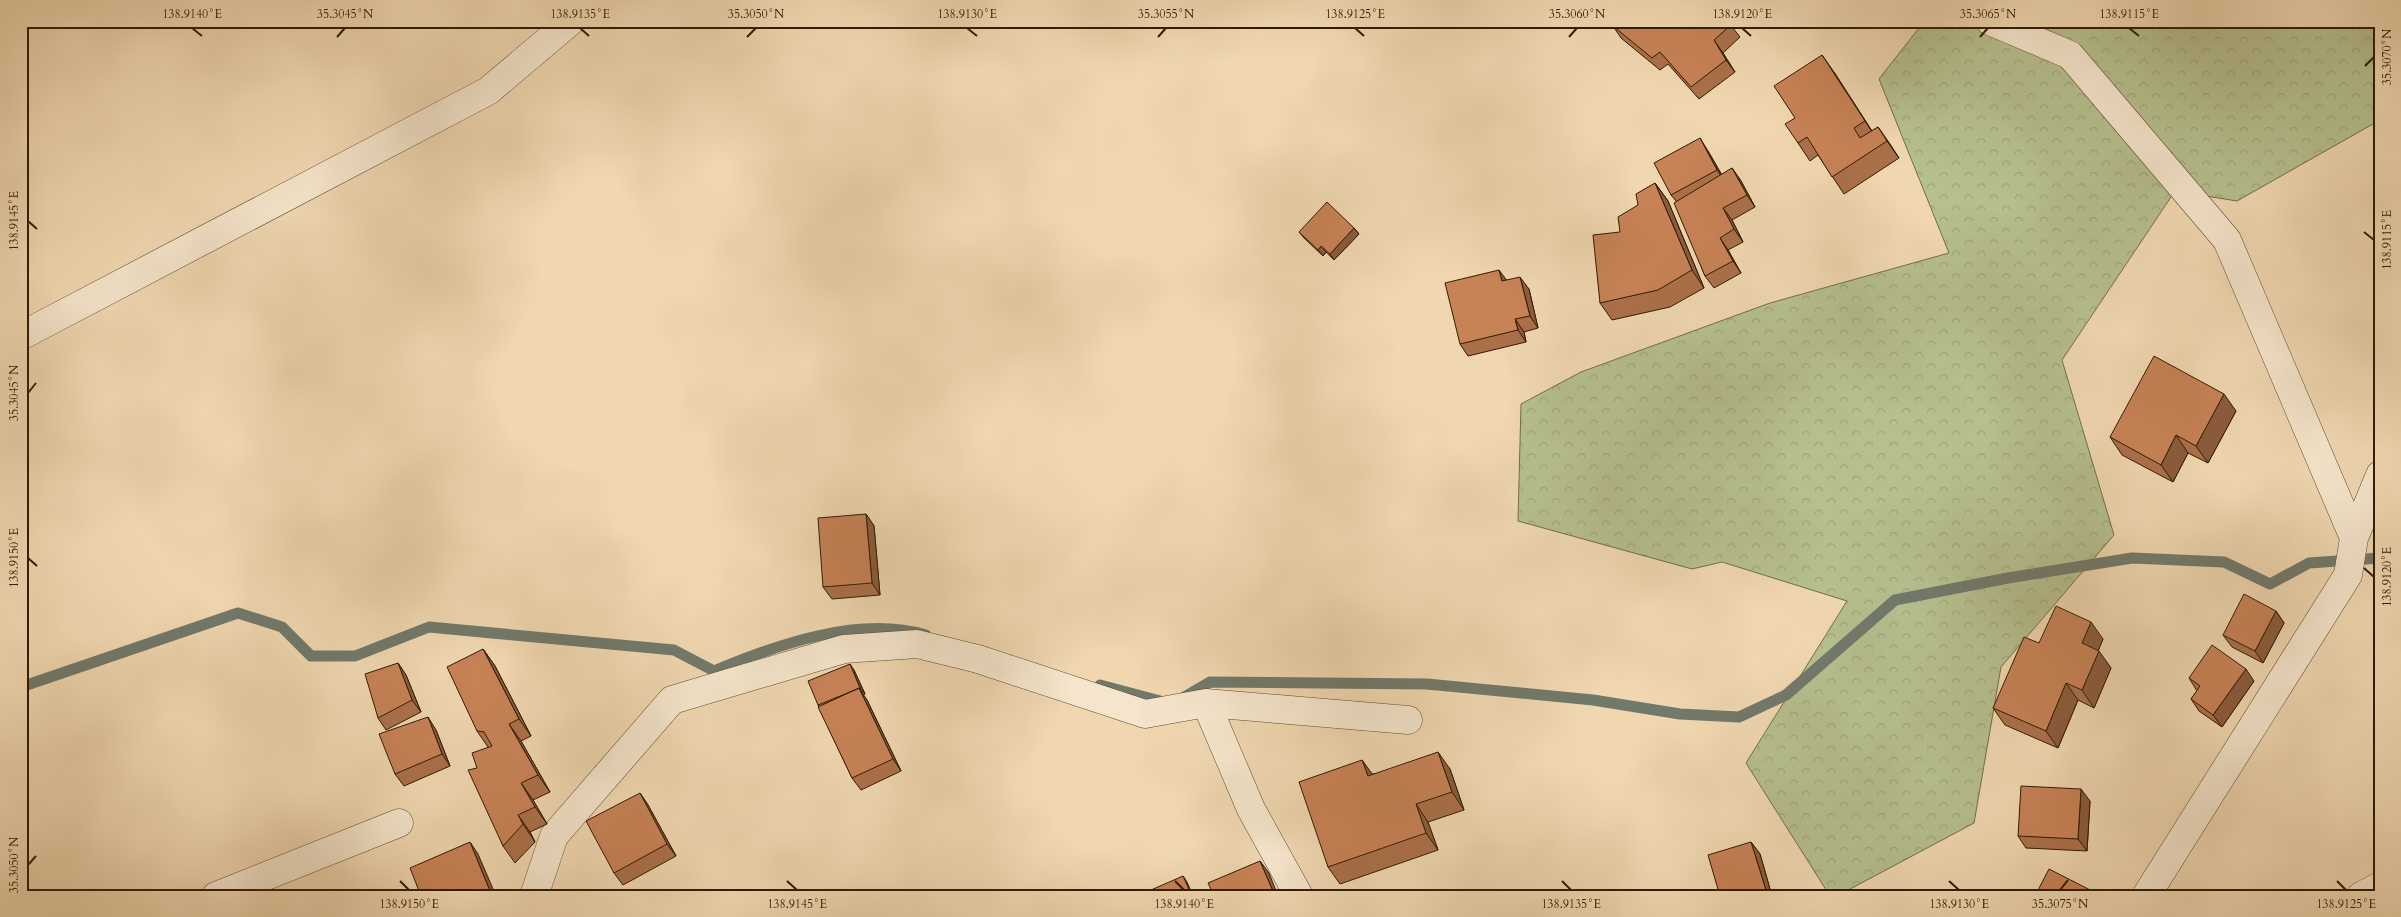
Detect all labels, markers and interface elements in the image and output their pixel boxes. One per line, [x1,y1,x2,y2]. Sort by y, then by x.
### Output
text: 138.9140°E [162,6,222,22]
text: 35.3045°N [317,6,374,22]
text: 138.9135°E [550,6,610,22]
text: 35.3050°N [728,6,785,22]
text: 138.9130°E [937,6,997,22]
text: 35.3055°N [1138,6,1195,22]
text: 138.9125°E [1325,6,1385,22]
text: 35.3060°N [1549,6,1606,22]
text: 138.9120°E [1712,6,1772,22]
text: 35.3065°N [1960,6,2017,22]
text: 138.9115°E [2099,6,2159,22]
text: 35.3070°N [2379,28,2395,85]
text: 138.9145°E [6,191,22,251]
text: 138.9115°E [2379,210,2395,270]
text: 35.3045°N [6,364,22,421]
text: 138.9150°E [6,528,22,588]
text: 138.9120°E [2379,547,2395,607]
text: 35.3050°N [6,836,22,893]
text: 138.9150°E [379,896,439,912]
text: 138.9145°E [767,896,827,912]
text: 138.9140°E [1154,896,1214,912]
text: 138.9135°E [1541,896,1601,912]
text: 138.9130°E [1929,896,1989,912]
text: 35.3075°N [2032,896,2089,912]
text: 138.9125°E [2316,896,2376,912]

